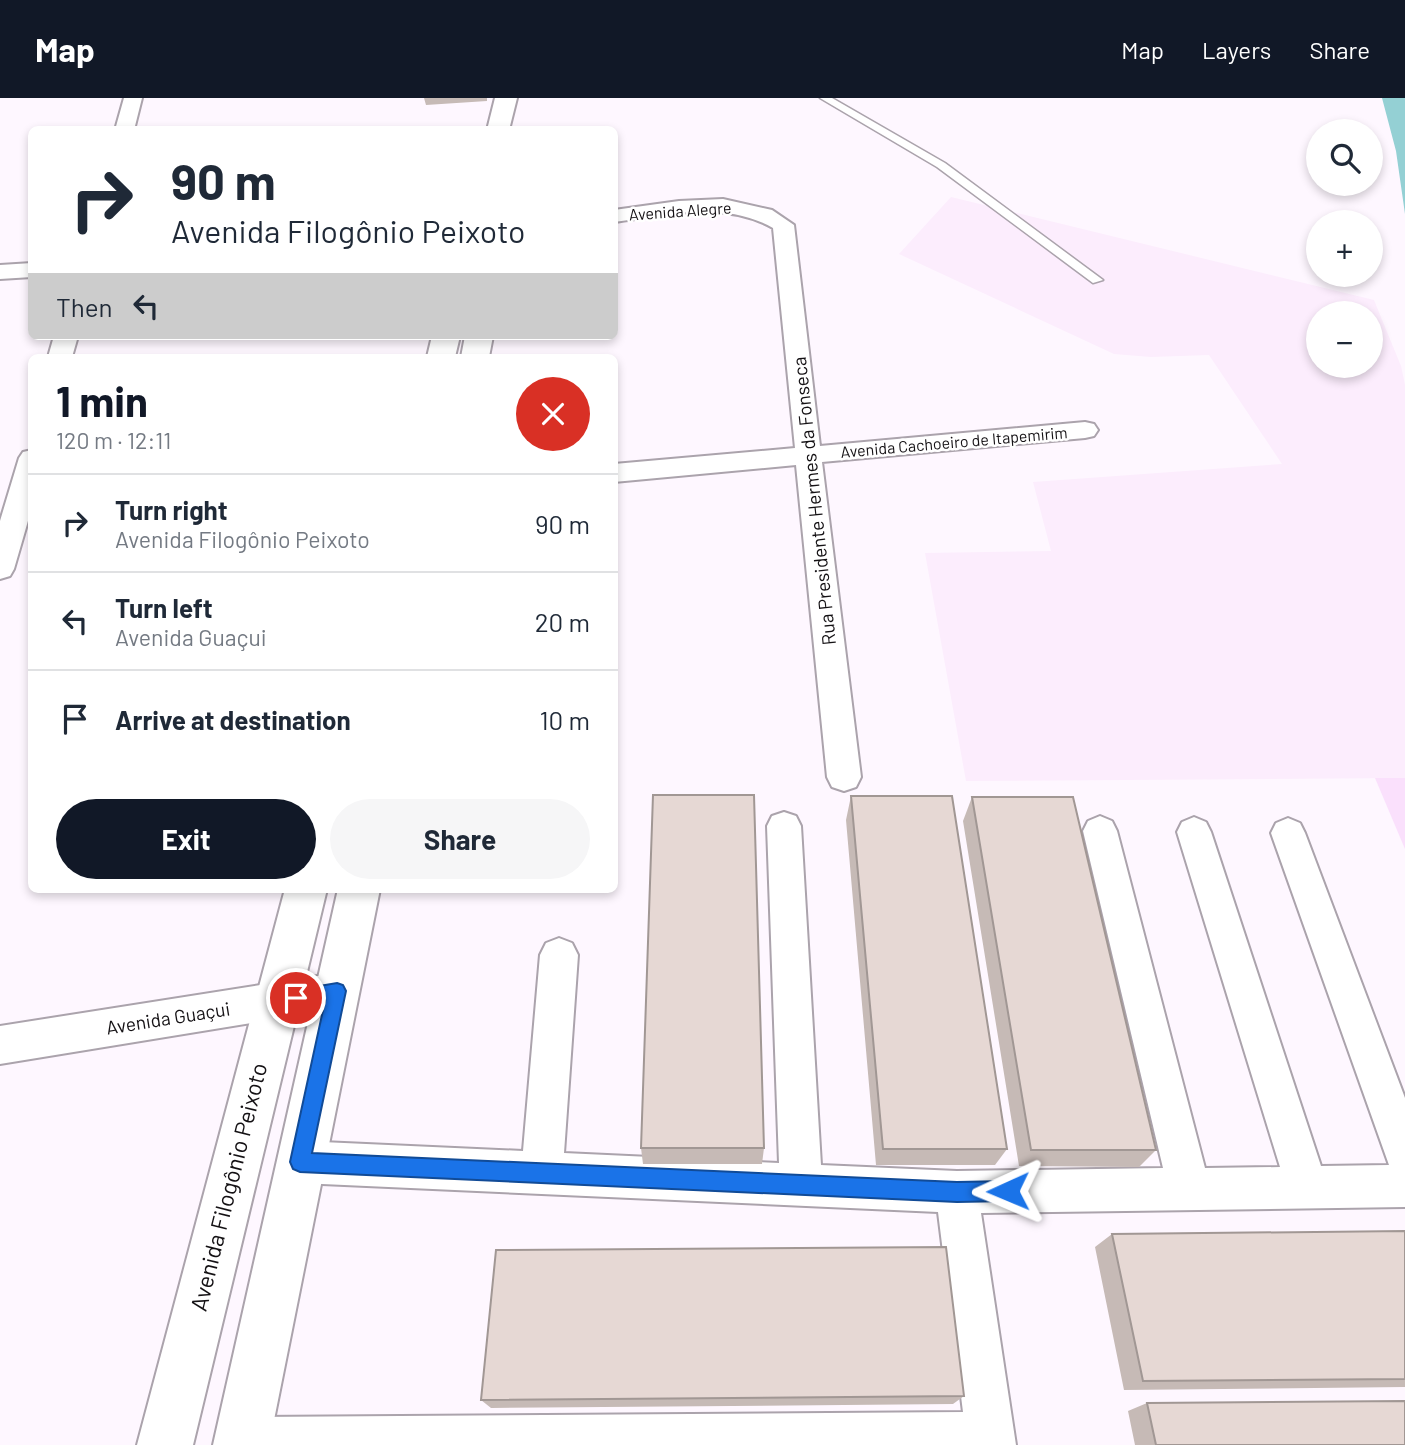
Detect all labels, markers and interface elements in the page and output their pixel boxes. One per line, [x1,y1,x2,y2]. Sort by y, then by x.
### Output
text: Map [35,29,95,69]
text: Map [1121,35,1164,64]
text: Layers [1202,35,1271,64]
text: Share [1309,35,1370,64]
map controls [1306,119,1383,378]
button: search [1306,119,1383,196]
text: 90 m [171,151,276,210]
icon: right [56,154,147,245]
street label: Avenida Alegre [628,197,732,224]
button: + [1306,210,1383,287]
text: Avenida Filogônio Peixoto [171,211,526,249]
icon: left [127,287,165,325]
text: Then [56,291,113,322]
button: − [1306,301,1383,378]
street label: Rua Presidente Hermes da Fonseca [787,356,840,646]
text: 1 min [56,375,148,425]
button: close [516,377,590,451]
street label: Avenida Cachoeiro de Itapemirim [840,422,1068,461]
text: 120 m · 12:11 [56,426,171,454]
text: Turn right [115,494,228,525]
icon: right [56,504,94,542]
text: 90 m [535,508,590,539]
text: Avenida Filogônio Peixoto [115,525,370,553]
text: Turn left [115,592,213,623]
icon: left [56,602,94,640]
text: 20 m [535,606,590,637]
text: Avenida Guaçui [115,623,267,651]
icon: arrive [56,700,94,738]
text: Arrive at destination [115,704,351,735]
text: 10 m [540,704,590,735]
button: Exit [56,799,316,879]
button: Share [330,799,590,879]
pin [266,968,326,1028]
icon: arrive [277,979,315,1017]
street label: Avenida Guaçui [104,996,232,1039]
street label: Avenida Filogônio Peixoto [184,1060,272,1314]
position arrow [971,1154,1045,1228]

